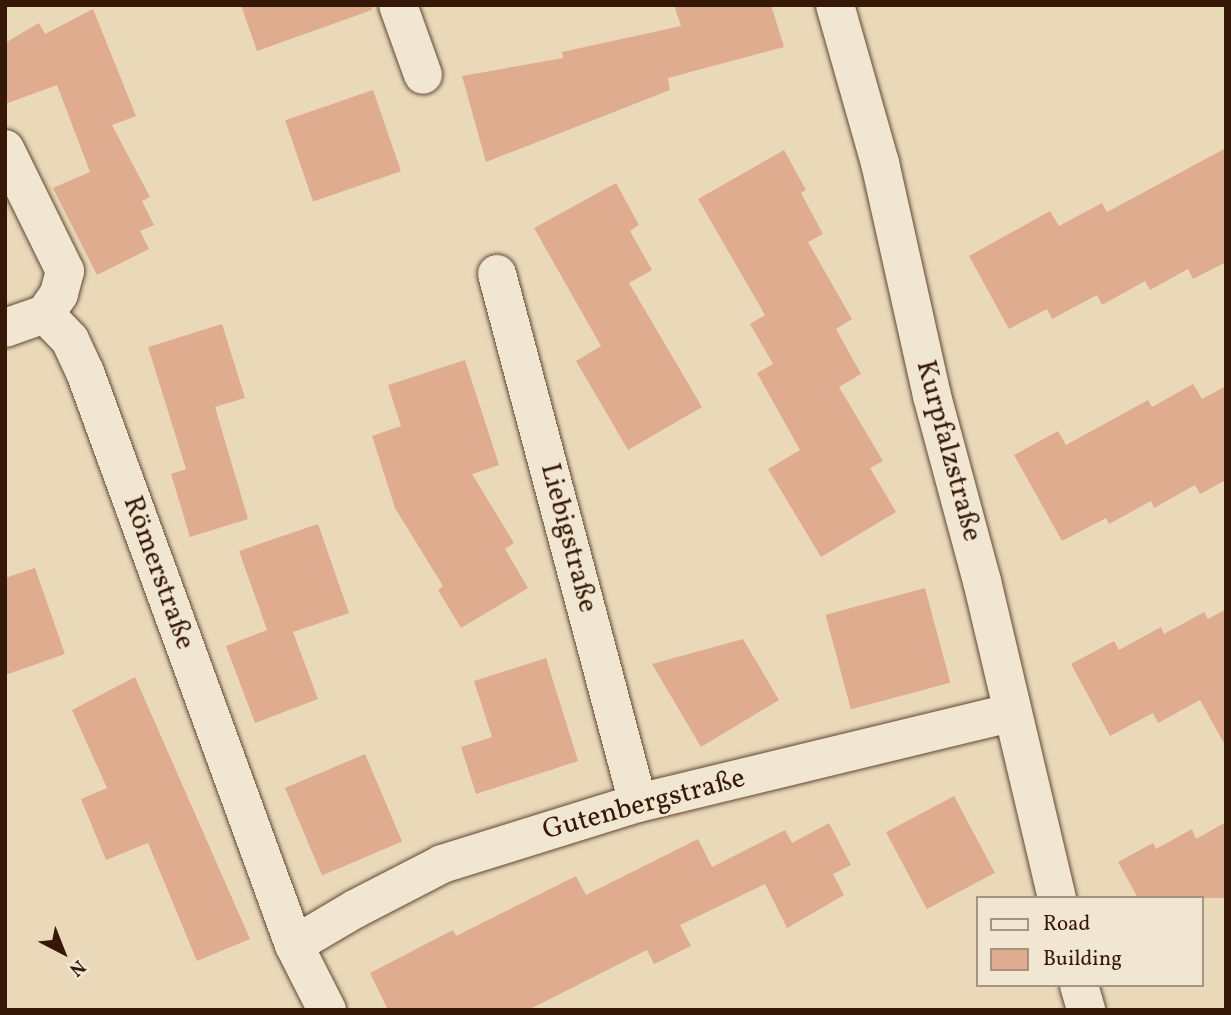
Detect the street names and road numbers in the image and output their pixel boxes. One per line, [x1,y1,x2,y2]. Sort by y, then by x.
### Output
street label: Kurpfalzstraße [908,357,988,545]
street label: Liebigstraße [532,460,604,616]
street label: Römerstraße [115,492,201,654]
street label: Gutenbergstraße [539,762,749,848]

